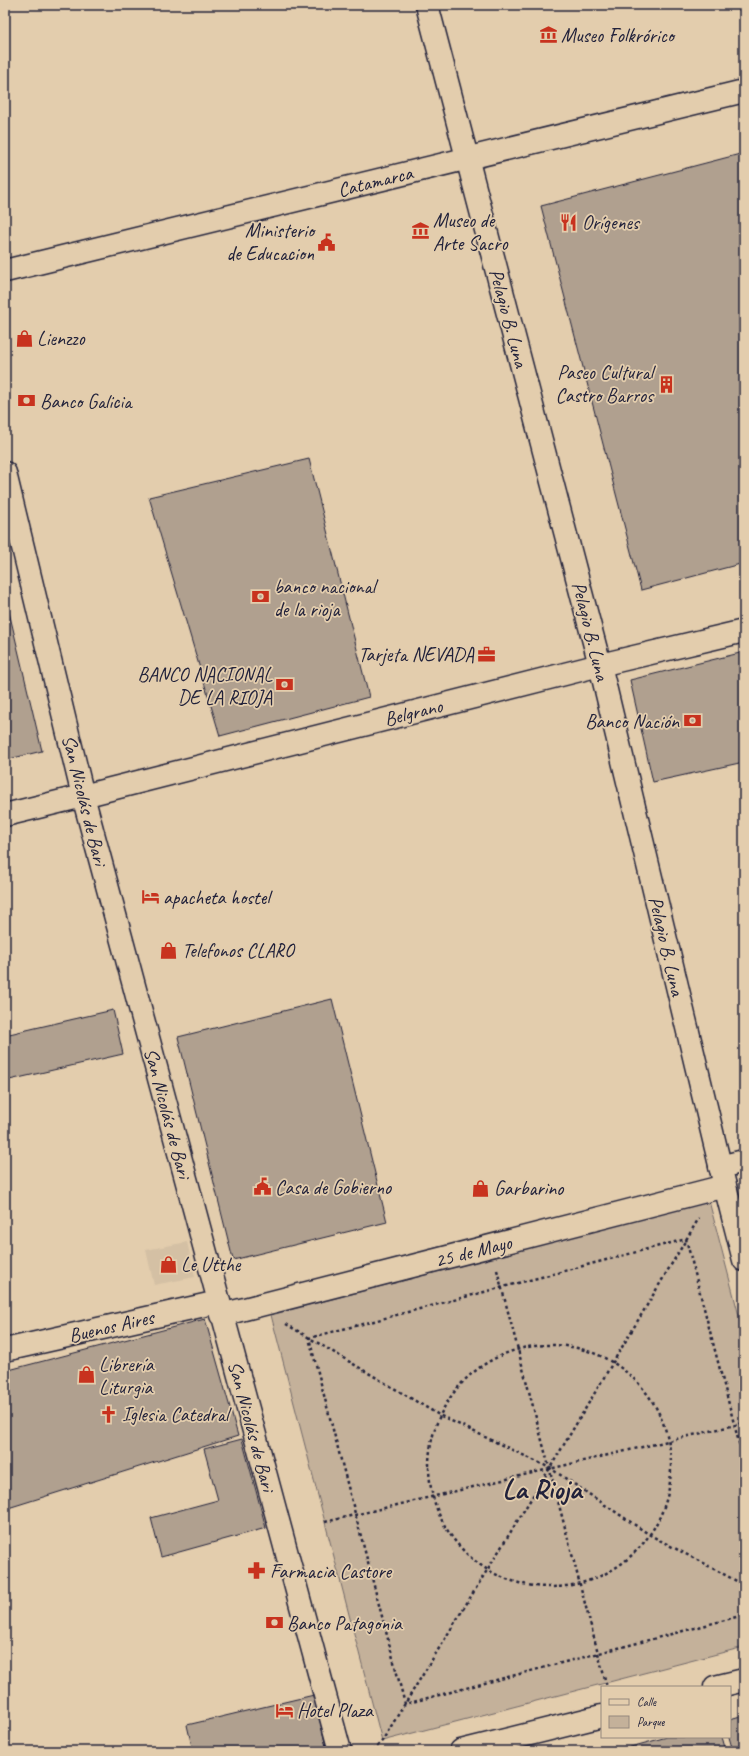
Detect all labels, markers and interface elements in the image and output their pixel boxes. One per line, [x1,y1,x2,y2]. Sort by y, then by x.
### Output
place label: Museo Folkrórico [561,23,676,48]
museum icon: Museo Folkrórico [538,25,558,45]
street label: Catamarca [335,160,416,203]
place label: Museo de Arte Sacro [433,208,508,256]
place label: Orígenes [582,210,641,235]
restaurant icon: Orígenes [559,212,579,232]
place label: Ministerio de Educacion [226,218,316,266]
museum icon: Museo de Arte Sacro [410,221,430,241]
public building icon: Ministerio de Educacion [317,232,337,252]
street label: Pelagio B. Luna [483,266,534,372]
place label: Lienzzo [37,326,86,351]
shop icon: Lienzzo [14,328,34,348]
place label: Paseo Cultural Castro Barros [555,360,657,408]
building icon: Paseo Cultural Castro Barros [656,374,676,394]
place label: Banco Galicia [40,389,133,414]
bank icon: Banco Galicia [17,391,37,411]
place label: banco nacional de la rioja [274,574,379,622]
street label: Pelagio B. Luna [566,579,615,685]
bank icon: banco nacional de la rioja [251,587,271,607]
place label: Tarjeta NEVADA [358,642,475,667]
office icon: Tarjeta NEVADA [477,644,497,664]
place label: BANCO NACIONAL DE LA RIOJA [137,662,273,710]
bank icon: BANCO NACIONAL DE LA RIOJA [275,675,295,695]
street label: Belgrano [382,693,446,732]
place label: Banco Nación [585,709,680,734]
bank icon: Banco Nación [682,711,702,731]
street label: San Nicolás de Bari [56,732,113,870]
place label: apacheta hostel [163,885,273,910]
hotel icon: apacheta hostel [140,887,160,907]
street label: Pelagio B. Luna [643,894,691,1000]
place label: Telefonos CLARO [182,938,296,963]
shop icon: Telefonos CLARO [159,940,179,960]
street label: San Nicolás de Bari [138,1045,197,1183]
place label: Casa de Gobierno [275,1175,392,1200]
place label: Garbarino [494,1176,564,1201]
public building icon: Casa de Gobierno [252,1177,272,1197]
shop icon: Garbarino [471,1178,491,1198]
street label: 25 de Mayo [432,1230,515,1273]
place label: Le Utthe [181,1252,242,1277]
shop icon: Le Utthe [158,1254,178,1274]
street label: Buenos Aires [66,1304,158,1348]
place label: Librería Liturgia [99,1352,155,1400]
street label: San Nicolás de Bari [222,1358,281,1496]
shop icon: Librería Liturgia [76,1365,96,1385]
place label: Iglesia Catedral [122,1402,232,1427]
church icon: Iglesia Catedral [99,1404,119,1424]
district label: La Rioja [502,1471,584,1506]
place label: Farmacia Castore [270,1559,393,1584]
pharmacy icon: Farmacia Castore [247,1561,267,1581]
place label: Banco Patagonia [287,1611,403,1636]
bank icon: Banco Patagonia [264,1613,284,1633]
legend [601,1686,731,1738]
text: Calle [637,1694,657,1710]
place label: Hotel Plaza [297,1698,374,1723]
hotel icon: Hotel Plaza [274,1700,294,1720]
text: Parque [637,1714,666,1730]

